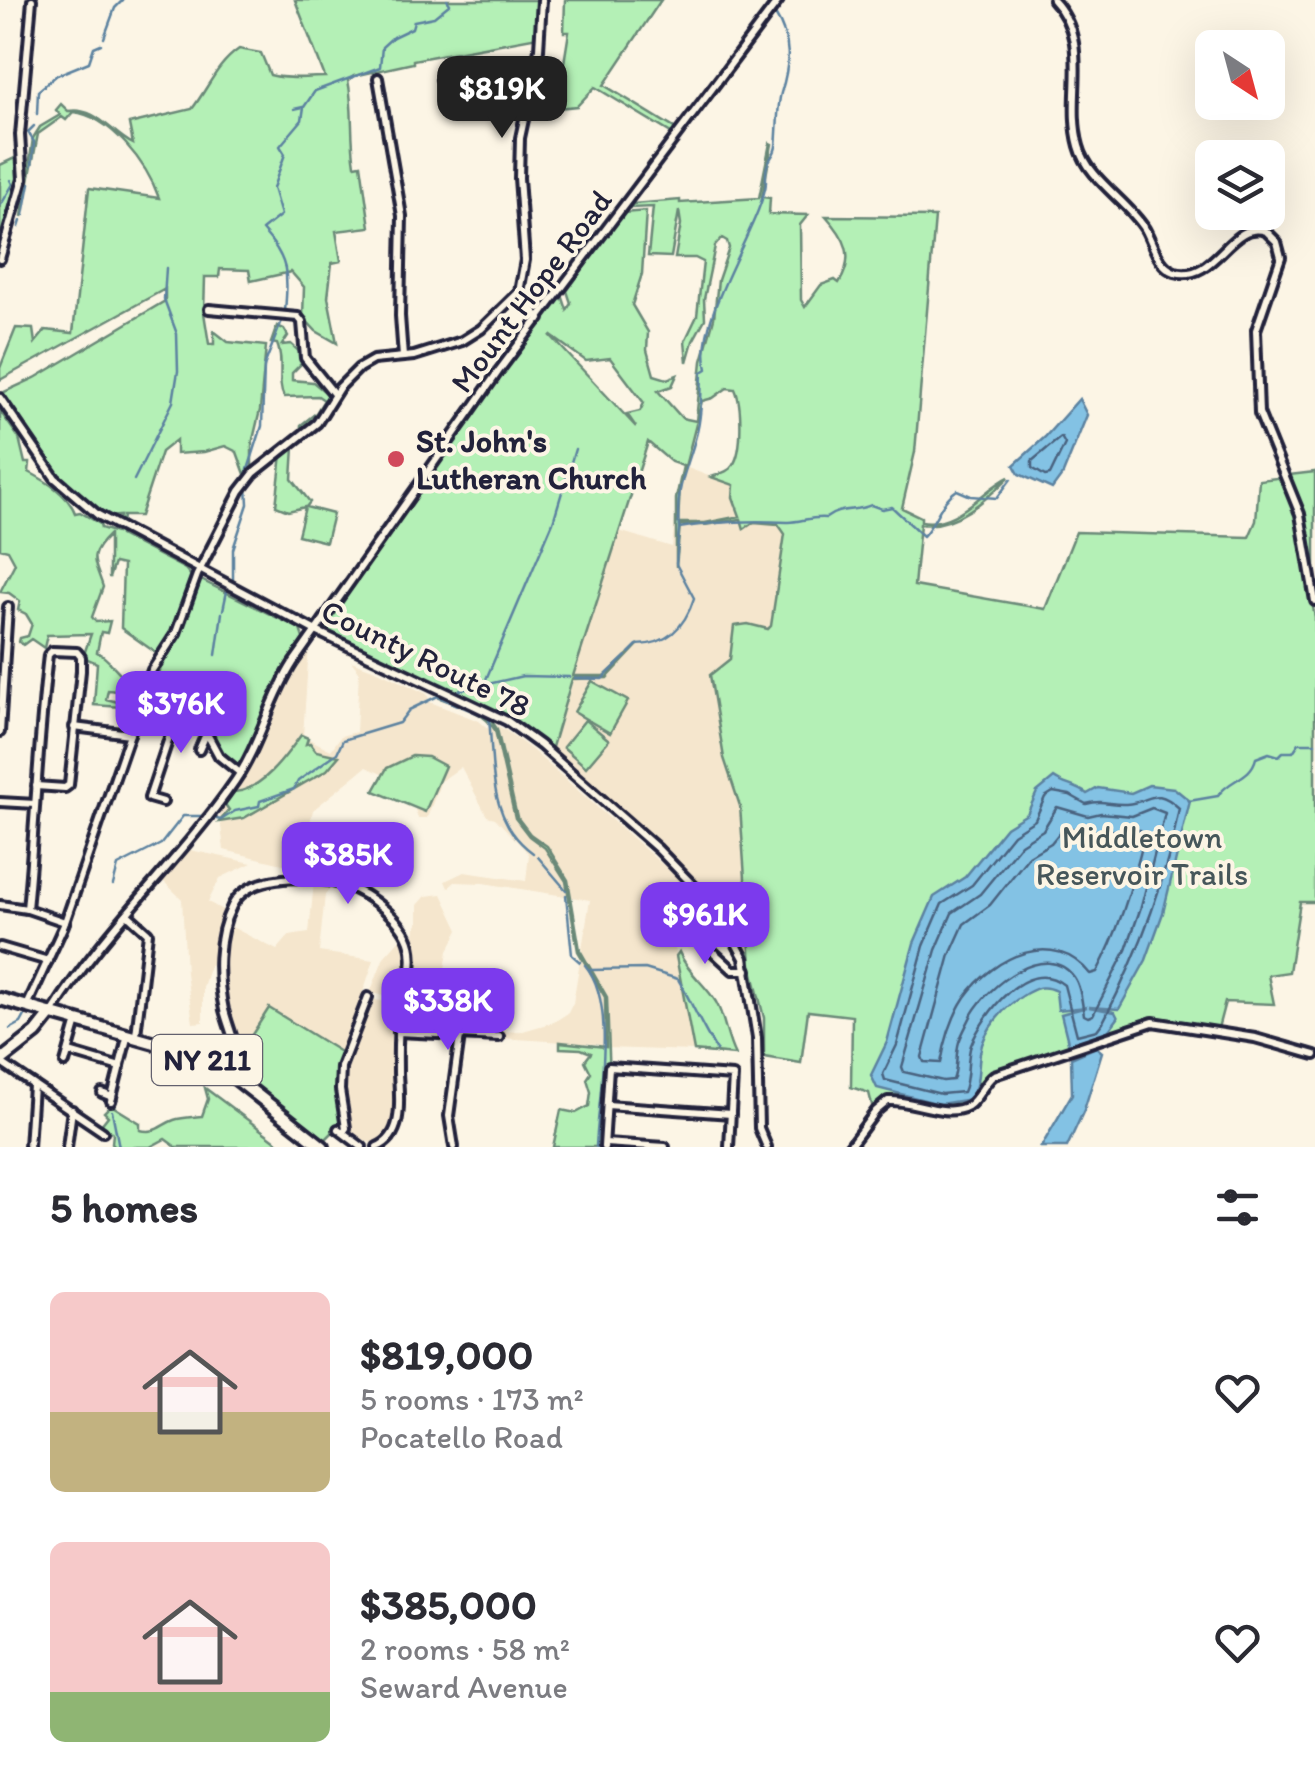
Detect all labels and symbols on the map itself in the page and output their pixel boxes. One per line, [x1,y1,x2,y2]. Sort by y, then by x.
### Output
north arrow [1195,30,1285,120]
pin: $819K [432,56,572,141]
street label: Mount Hope Road [442,182,620,400]
place label: St. John's Lutheran Church [416,422,647,497]
marker: St. John's Lutheran Church [385,448,407,470]
street label: County Route 78 [315,591,537,725]
pin: $376K [111,671,251,756]
park label: Middletown Reservoir Trails [1036,818,1248,893]
pin: $385K [278,822,418,907]
pin: $961K [635,882,775,967]
pin: $338K [378,968,518,1053]
road number: NY 211 [152,1035,262,1085]

